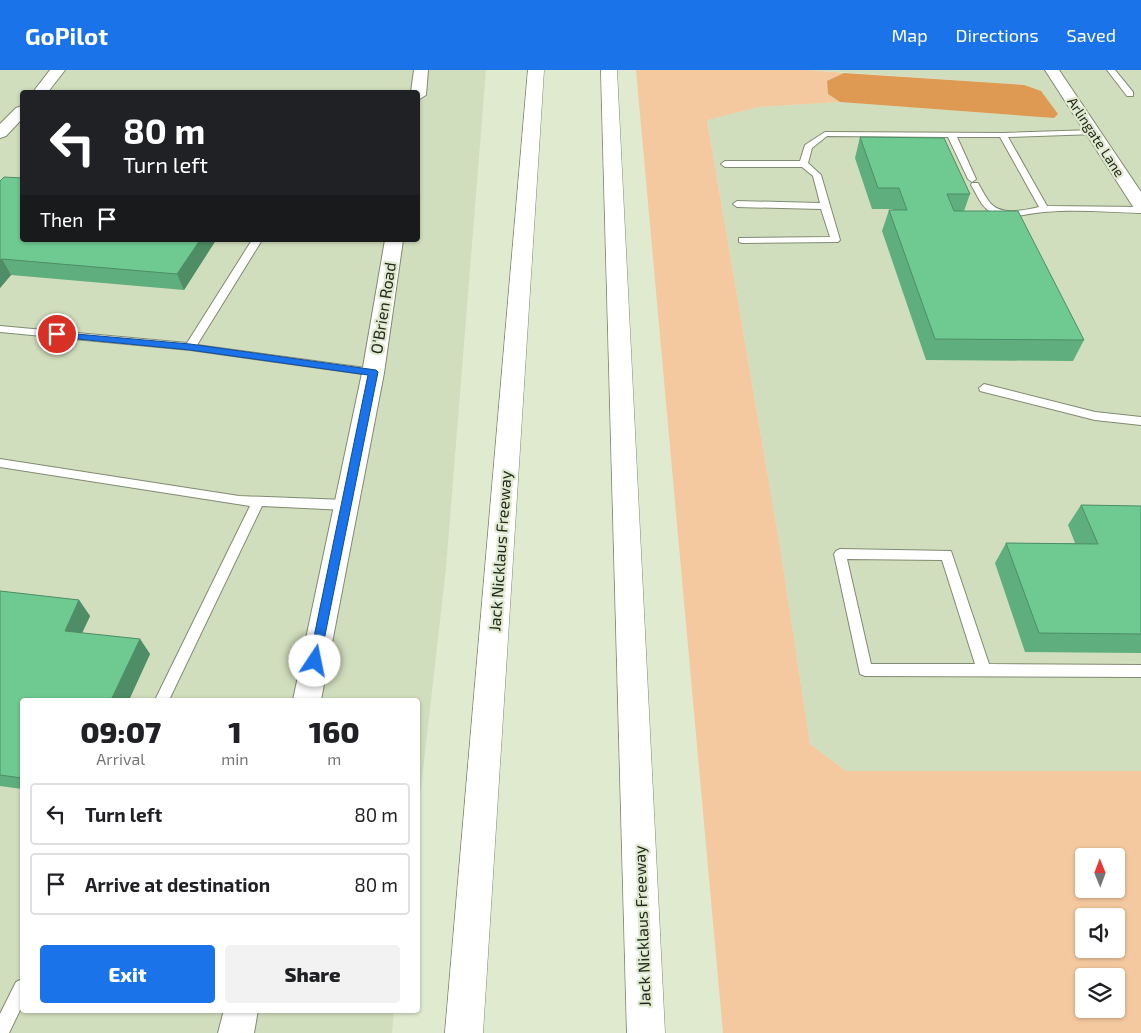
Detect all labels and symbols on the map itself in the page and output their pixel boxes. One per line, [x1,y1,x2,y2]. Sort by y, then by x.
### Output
street label: Arlingate Lane [1064,94,1129,180]
street label: O'Brien Road [366,261,399,355]
pin [36,313,78,355]
street label: Jack Nicklaus Freeway [484,469,515,632]
position arrow [288,634,340,686]
street label: Jack Nicklaus Freeway [629,845,654,1007]
north arrow [1075,848,1125,898]

